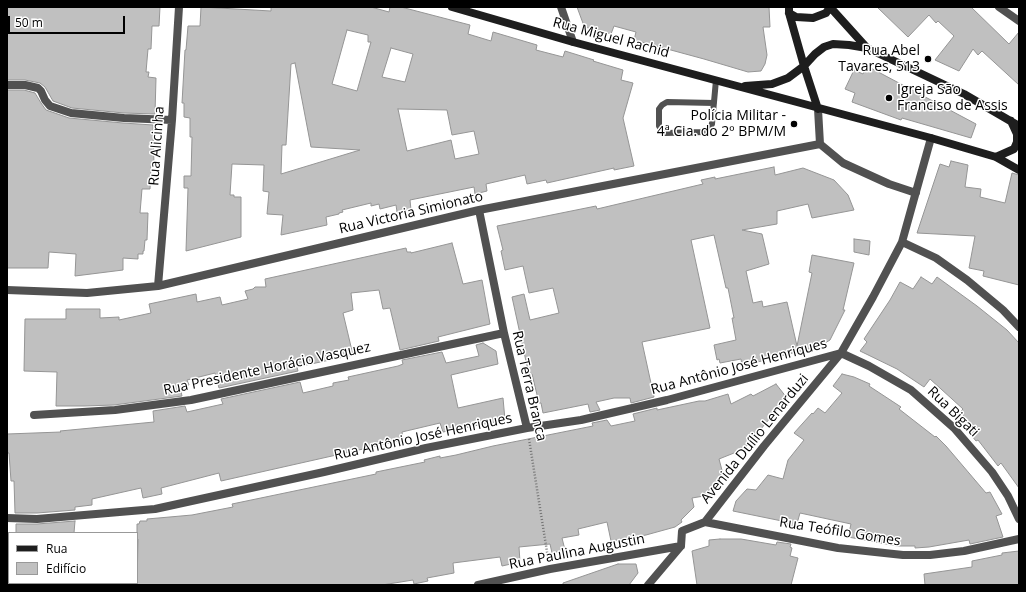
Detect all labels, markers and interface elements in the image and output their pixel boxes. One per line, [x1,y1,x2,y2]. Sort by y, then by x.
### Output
scale bar [10,8,127,34]
text: 50 m [15,14,43,31]
street label: Rua Miguel Rachid [551,14,671,62]
place label: Rua Abel Tavares, 513 [838,43,920,76]
marker: Rua Abel Tavares, 513 [923,54,933,64]
place label: Igreja São Franciso de Assis [897,82,1008,114]
marker: Igreja São Franciso de Assis [884,93,894,103]
street label: Rua Alicinha [146,106,168,186]
place label: Polícia Militar - 4ª Cia. do 2º BPM/M [657,108,786,140]
marker: Polícia Militar - 4ª Cia. do 2º BPM/M [789,119,799,129]
street label: Rua Victoria Simionato [337,188,485,238]
street label: Rua Terra Branca [508,329,550,443]
street label: Rua Antônio José Henriques [649,335,829,399]
street label: Rua Presidente Horácio Vasquez [162,339,372,399]
street label: Avenida Duílio Lenarduzi [698,371,812,507]
street label: Rua Bigati [924,383,982,441]
street label: Rua Antônio José Henriques [332,410,514,464]
street label: Rua Teófilo Gomes [778,514,902,550]
street label: Rua Paulina Augustin [508,531,646,573]
legend [8,532,138,584]
text: Rua [46,540,67,557]
text: Edifício [46,560,86,577]

